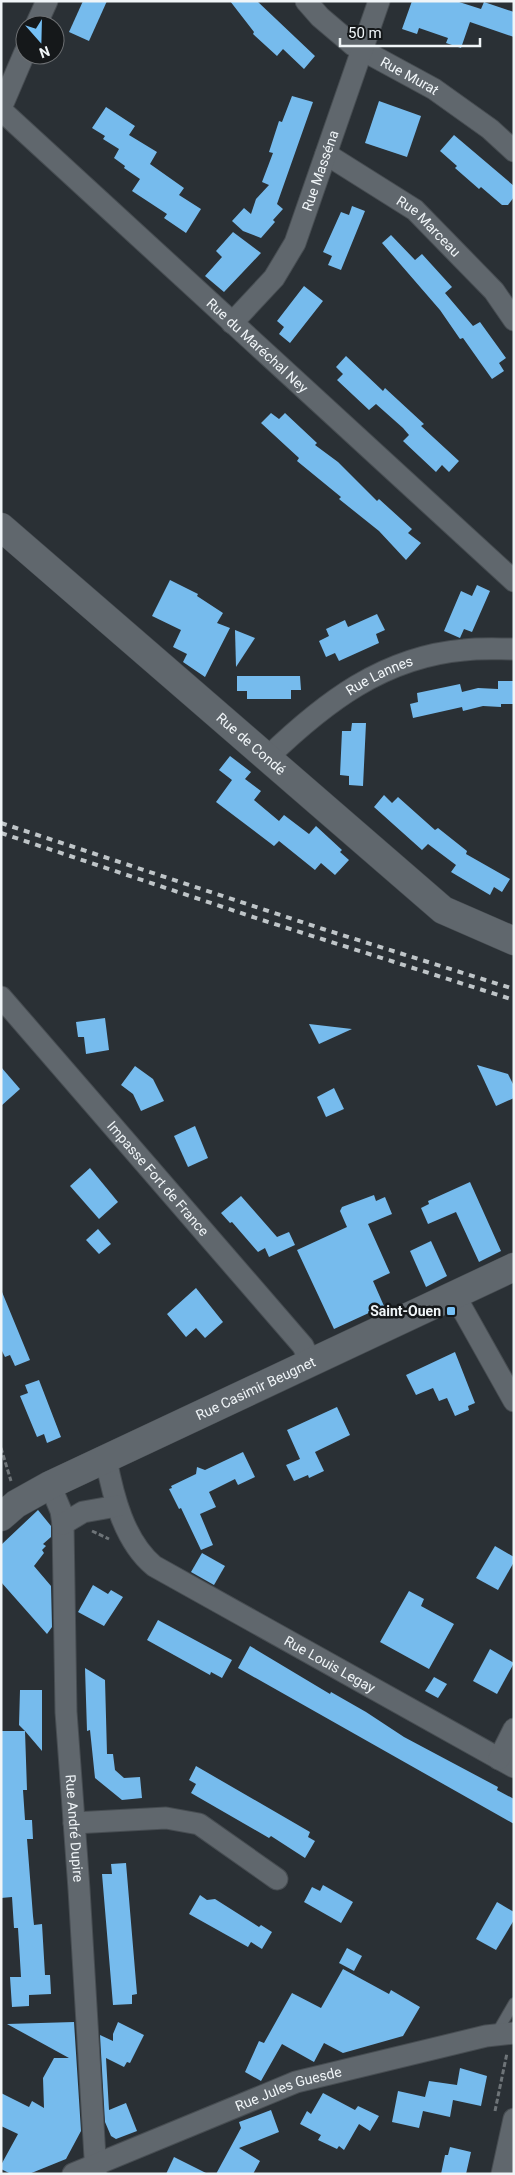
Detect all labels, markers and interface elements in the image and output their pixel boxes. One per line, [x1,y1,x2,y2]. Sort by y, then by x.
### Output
north arrow [15,15,65,65]
scale bar [340,15,480,47]
text: 50 m [348,24,382,42]
text: N [37,43,52,61]
street label: Rue Murat [378,53,442,98]
street label: Rue Masséna [299,128,342,213]
street label: Rue Marceau [394,193,464,260]
street label: Rue du Maréchal Ney [203,295,312,396]
street label: Rue Lannes [343,653,415,699]
street label: Rue de Condé [213,709,289,778]
street label: Impasse Fort de France [104,1118,212,1239]
place label: Saint-Ouen [370,1303,441,1319]
marker: Saint-Ouen [445,1305,457,1317]
street label: Rue Casimir Beugnet [193,1353,318,1423]
street label: Rue Louis Legay [282,1632,379,1696]
street label: Rue André Dupire [63,1774,86,1883]
street label: Rue Jules Guesde [233,2063,343,2114]

